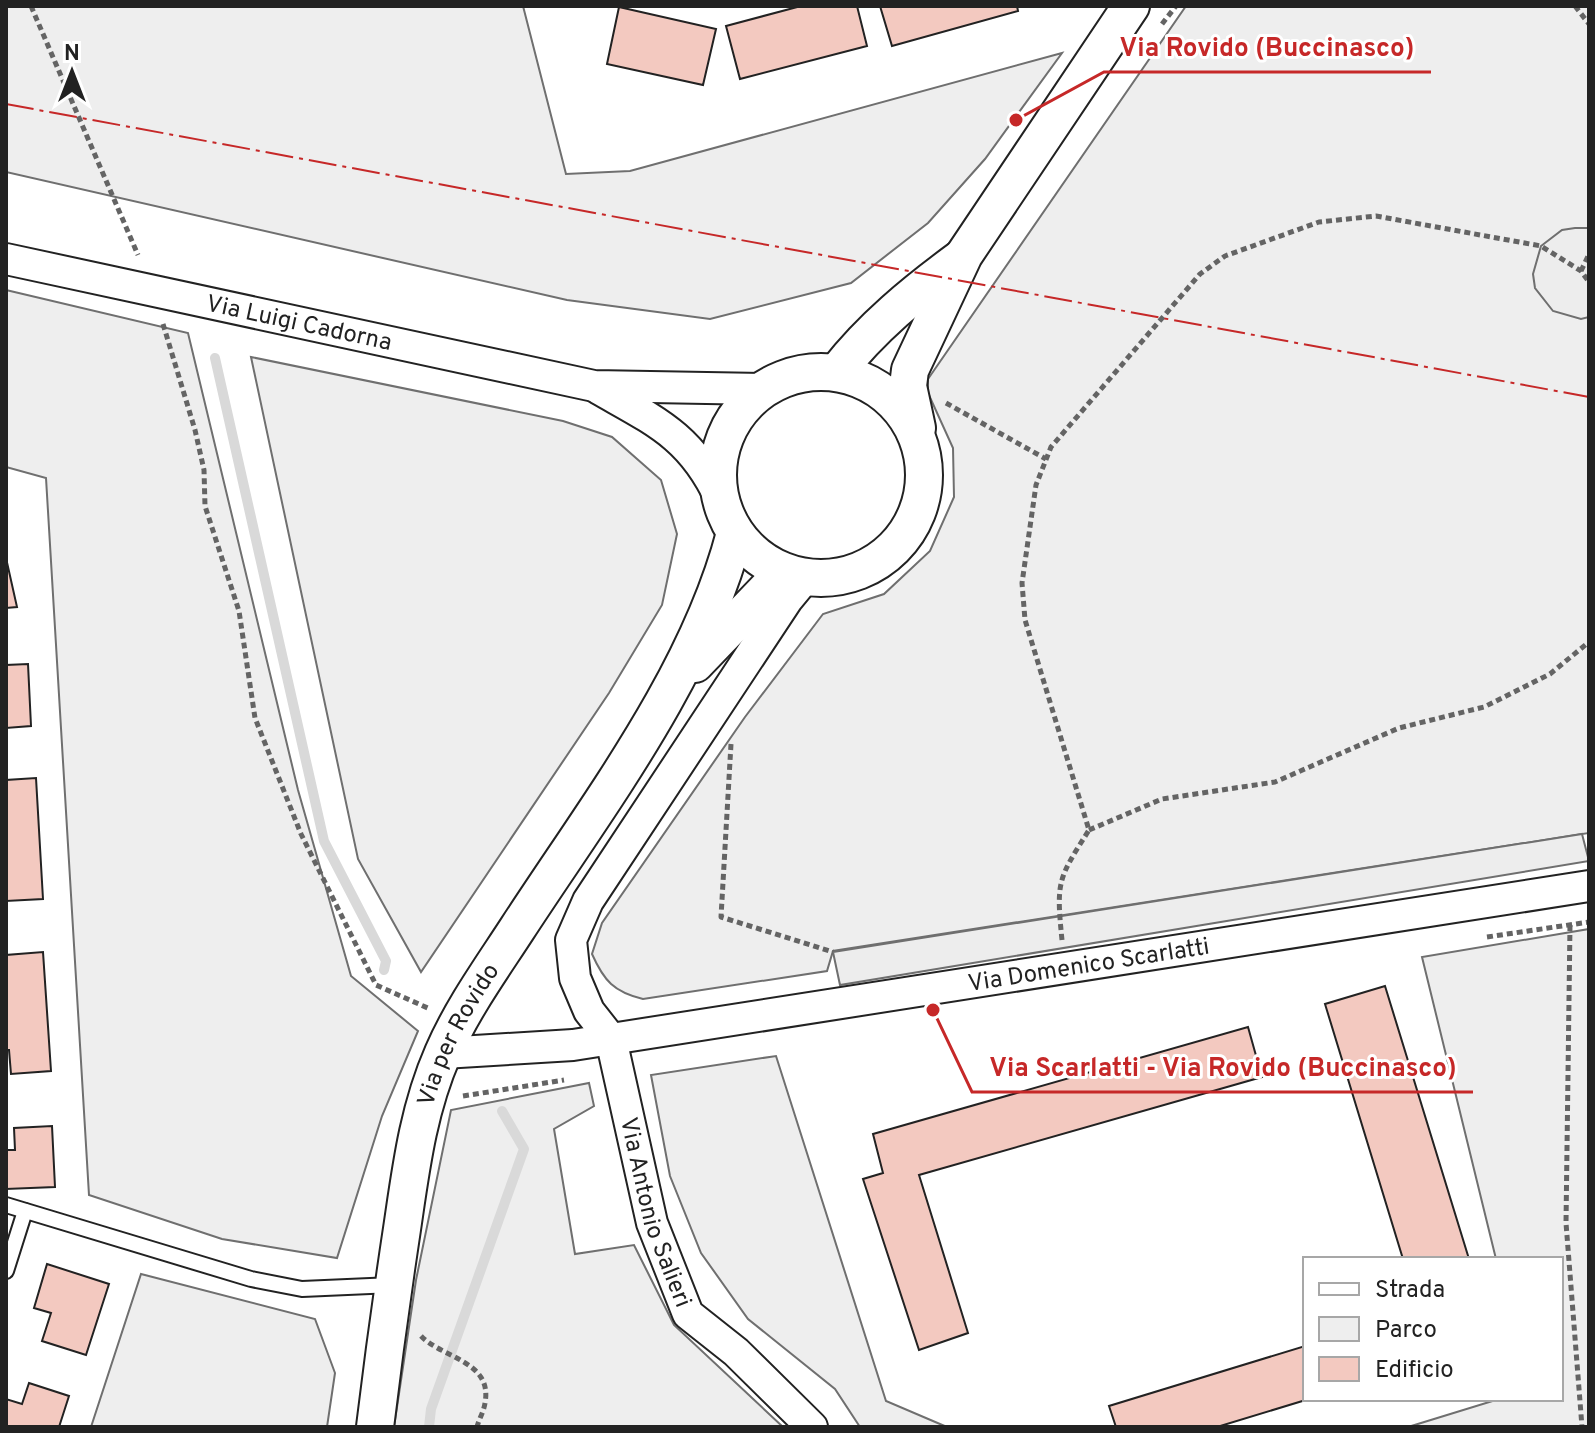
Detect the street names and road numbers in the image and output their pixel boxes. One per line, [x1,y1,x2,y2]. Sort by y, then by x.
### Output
street label: Via Luigi Cadorna [203,290,394,359]
street label: Via Domenico Scarlatti [966,933,1212,1000]
street label: Via per Rovido [412,958,507,1110]
street label: Via Antonio Salieri [612,1115,697,1312]

